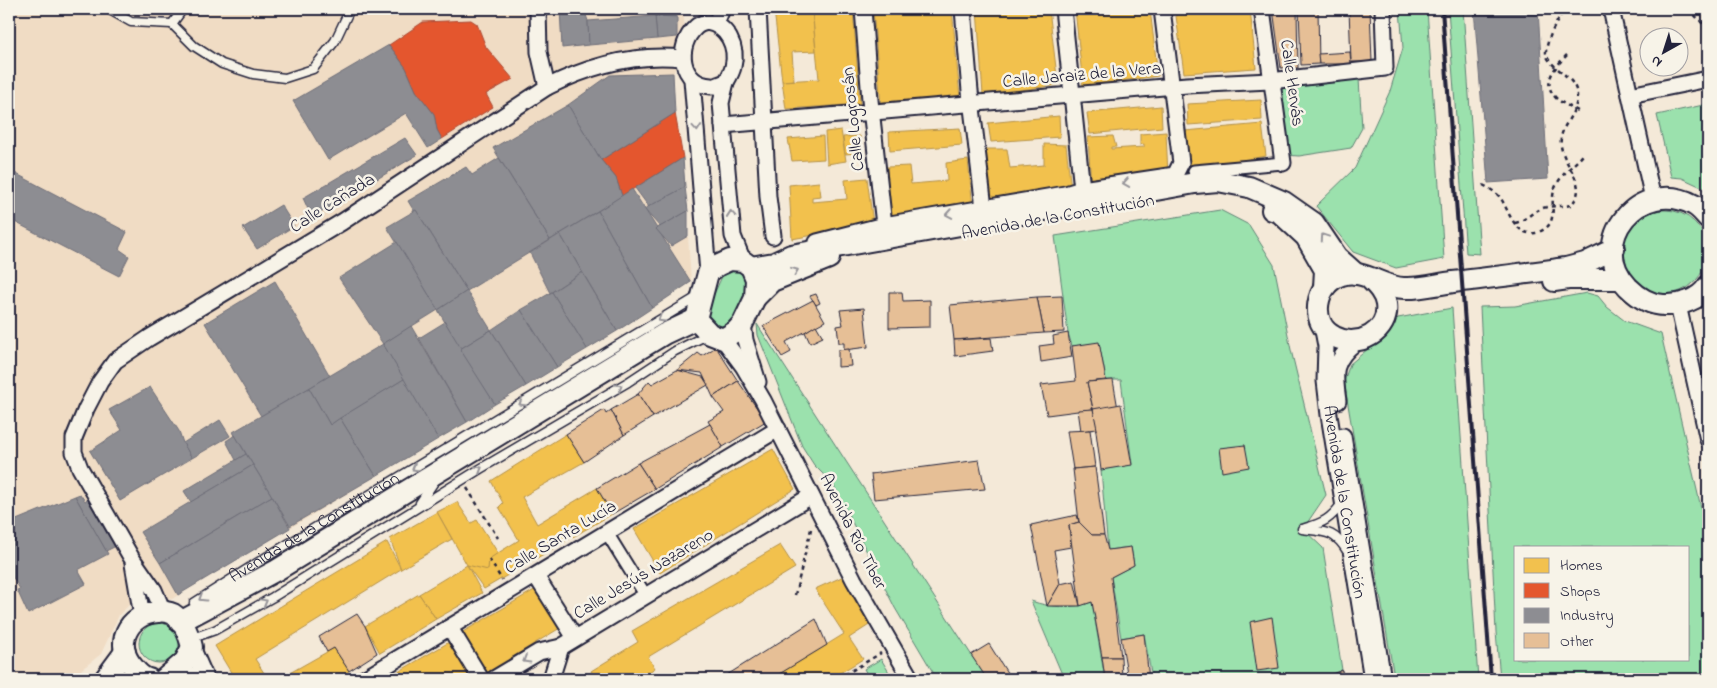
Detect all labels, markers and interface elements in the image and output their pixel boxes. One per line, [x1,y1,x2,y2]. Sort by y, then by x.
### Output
north arrow [1640,28,1690,78]
street label: Calle Hervás [1272,38,1310,128]
text: N [1646,50,1667,72]
street label: Calle Jaraiz de la Vera [1002,56,1162,96]
street label: Calle Logrosán [836,65,873,172]
one-way arrow [691,125,702,133]
street label: Calle Cañada [285,167,381,241]
one-way arrow [1122,177,1131,187]
street label: Avenida de la Constitución [960,188,1157,248]
one-way arrow [945,208,954,218]
one-way arrow [726,210,737,218]
one-way arrow [1321,234,1330,243]
one-way arrow [790,267,799,277]
one-way arrow [658,313,667,323]
one-way arrow [613,383,622,393]
one-way arrow [519,397,528,407]
street label: Avenida de la Constitución [1315,404,1372,601]
one-way arrow [412,461,421,471]
street label: Avenida de la Constitución [224,466,405,590]
one-way arrow [473,466,482,476]
street label: Avenida Río Tíber [812,470,893,595]
street label: Calle Santa Lucía [500,494,622,582]
street label: Calle Jesús Nazareno [569,523,719,627]
legend [1514,546,1690,660]
text: Homes [1560,555,1603,577]
text: Shops [1560,581,1600,603]
one-way arrow [198,592,207,602]
one-way arrow [259,598,268,608]
text: Industry [1560,605,1614,628]
text: Other [1560,631,1594,653]
one-way arrow [522,654,531,664]

